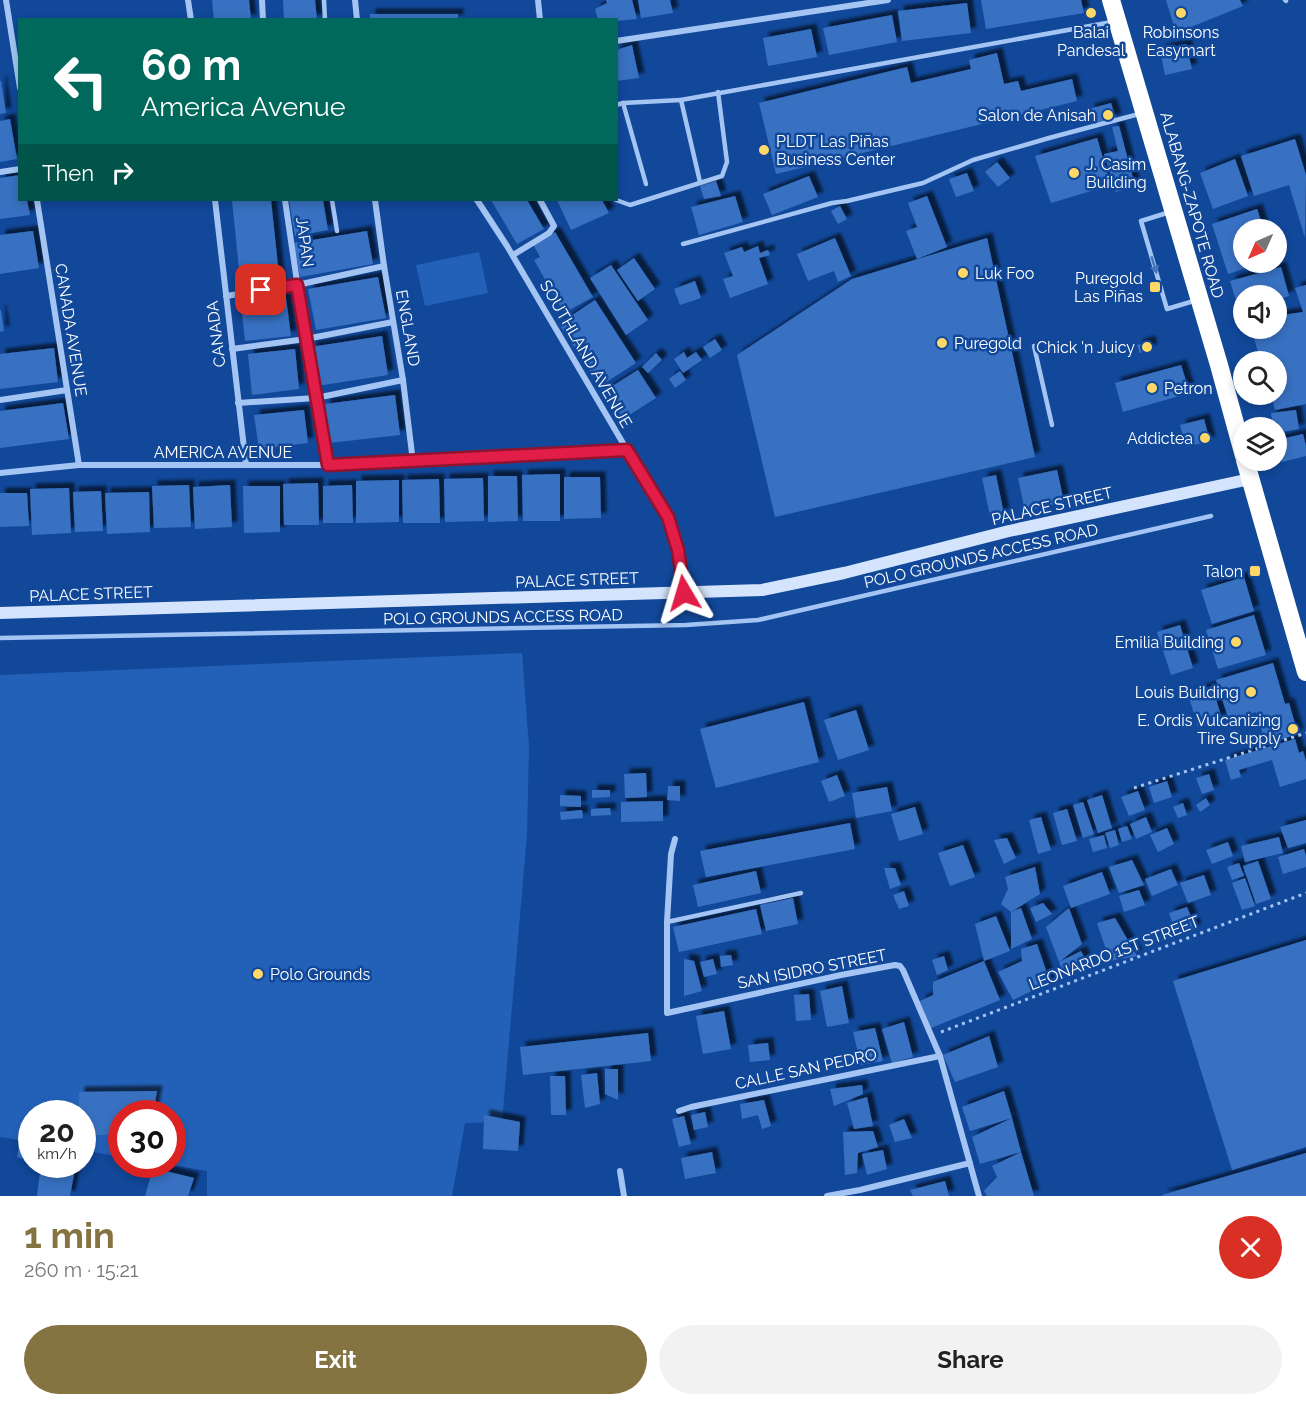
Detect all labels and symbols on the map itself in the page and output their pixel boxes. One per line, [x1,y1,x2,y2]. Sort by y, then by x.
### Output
marker: Balai Pandesal [1084,6,1098,20]
marker: Robinsons Easymart [1174,6,1188,20]
place label: Balai Pandesal [1057,23,1126,60]
place label: Robinsons Easymart [1143,23,1220,60]
place label: Salon de Anisah [978,106,1096,125]
marker: Salon de Anisah [1101,108,1115,122]
street label: ALABANG-ZAPOTE ROAD [1156,110,1228,300]
place label: PLDT Las Piñas Business Center [776,132,896,169]
marker: PLDT Las Piñas Business Center [757,143,771,157]
place label: J. Casim Building [1086,155,1147,192]
marker: J. Casim Building [1067,166,1081,180]
street label: JAPAN [292,216,318,268]
north arrow [1233,219,1287,273]
one-way arrow [1150,256,1159,274]
street label: CANADA AVENUE [51,262,91,398]
pin [235,264,286,315]
place label: Luk Foo [975,264,1034,283]
marker: Luk Foo [956,266,970,280]
place label: Puregold Las Piñas [1074,269,1143,306]
street label: SOUTHLAND AVENUE [536,277,636,432]
marker: Puregold Las Piñas [1148,280,1162,294]
street label: ENGLAND [392,288,424,368]
street label: CANADA [202,300,229,368]
place label: Puregold [954,334,1022,353]
marker: Puregold [935,336,949,350]
place label: Chick 'n Juicy [1036,338,1135,357]
marker: Chick 'n Juicy [1140,340,1154,354]
place label: Petron [1164,379,1213,398]
marker: Petron [1145,381,1159,395]
place label: Addictea [1127,429,1193,448]
marker: Addictea [1198,431,1212,445]
street label: AMERICA AVENUE [154,443,292,462]
street label: PALACE STREET [990,483,1115,529]
street label: POLO GROUNDS ACCESS ROAD [862,520,1100,592]
position arrow [652,561,716,625]
place label: Talon [1203,562,1243,581]
marker: Talon [1248,564,1262,578]
street label: PALACE STREET [515,568,639,592]
street label: PALACE STREET [29,582,153,606]
street label: POLO GROUNDS ACCESS ROAD [383,605,623,629]
place label: Emilia Building [1115,633,1224,652]
marker: Emilia Building [1229,635,1243,649]
place label: Louis Building [1135,683,1239,702]
marker: Louis Building [1244,685,1258,699]
place label: E. Ordis Vulcanizing Tire Supply [1137,711,1281,748]
marker: E. Ordis Vulcanizing Tire Supply [1286,722,1300,736]
street label: LEONARDO 1ST STREET [1026,912,1202,994]
street label: SAN ISIDRO STREET [736,945,888,993]
place label: Polo Grounds [270,965,370,984]
marker: Polo Grounds [251,967,265,981]
street label: CALLE SAN PEDRO [733,1045,879,1093]
speed limit sign: 30 [108,1100,186,1178]

